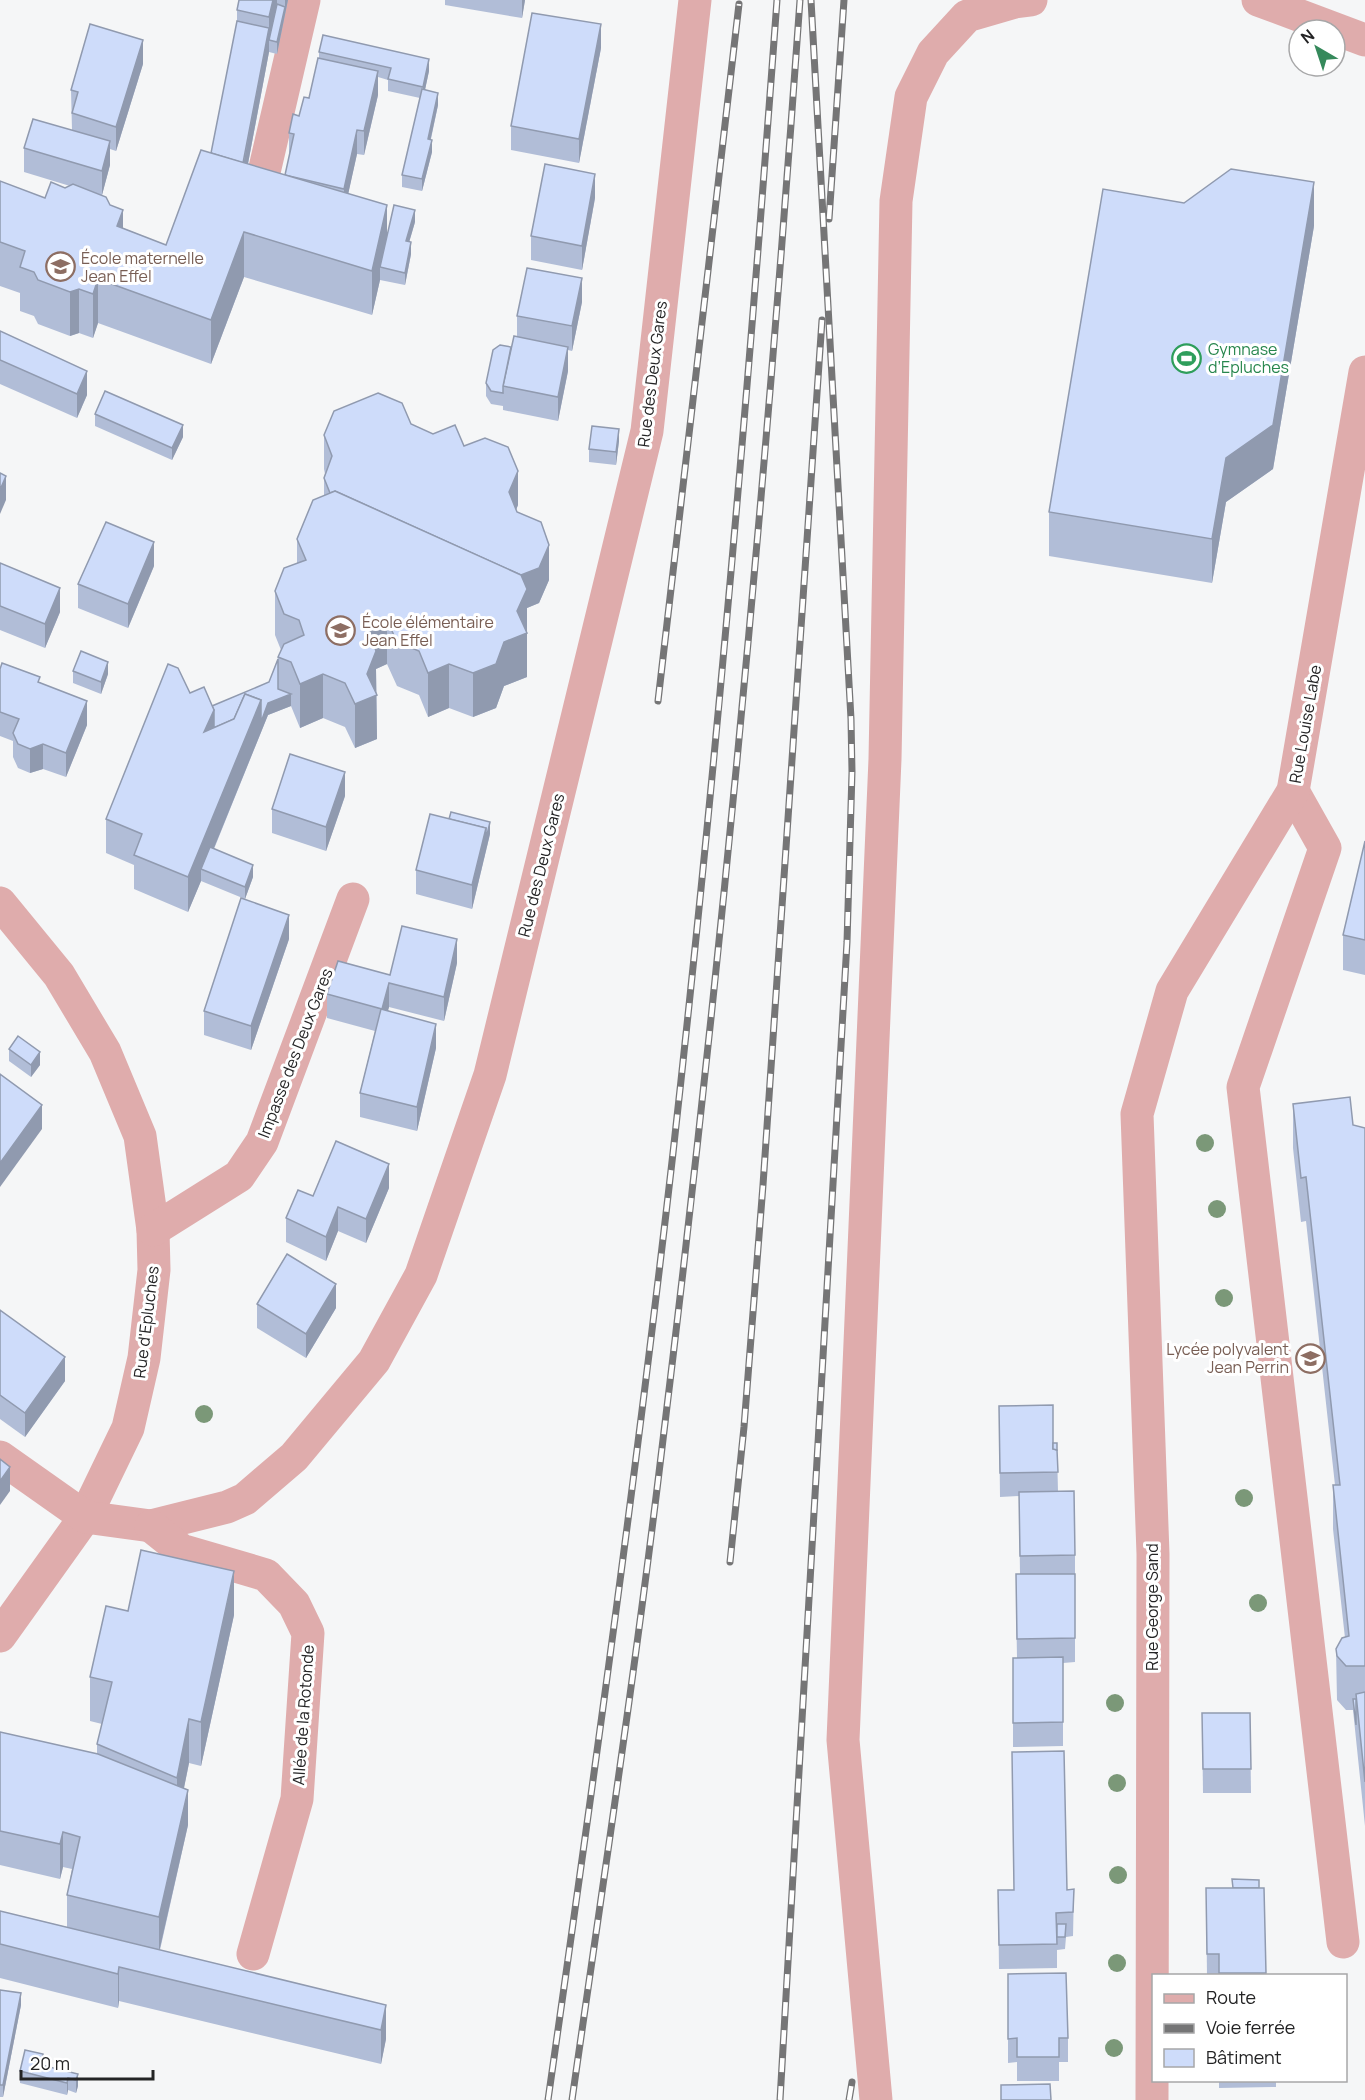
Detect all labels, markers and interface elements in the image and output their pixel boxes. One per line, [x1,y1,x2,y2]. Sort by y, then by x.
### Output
north arrow [1287,18,1347,78]
text: N [1296,24,1319,49]
place label: École maternelle Jean Effel [81,247,204,287]
school or university icon: École maternelle Jean Effel [44,251,76,283]
street label: Rue des Deux Gares [632,300,672,448]
place label: Gymnase d’Epluches [1208,338,1289,378]
sports icon: Gymnase d’Epluches [1171,342,1203,374]
place label: École élémentaire Jean Effel [362,611,494,651]
school or university icon: École élémentaire Jean Effel [325,615,357,647]
street label: Rue Louise Labe [1284,663,1326,785]
street label: Rue des Deux Gares [513,791,569,939]
street label: Impasse des Deux Gares [252,965,338,1141]
street label: Rue d'Epluches [128,1265,164,1379]
place label: Lycée polyvalent Jean Perrin [1166,1338,1289,1378]
school or university icon: Lycée polyvalent Jean Perrin [1294,1342,1326,1374]
street label: Rue George Sand [1141,1543,1163,1671]
street label: Allée de la Rotonde [287,1644,319,1786]
legend [1152,1974,1347,2082]
text: Route [1206,1985,1256,2009]
text: Voie ferrée [1206,2015,1295,2039]
scale bar [21,2043,153,2081]
text: Bâtiment [1206,2045,1282,2069]
text: 20 m [30,2051,70,2075]

